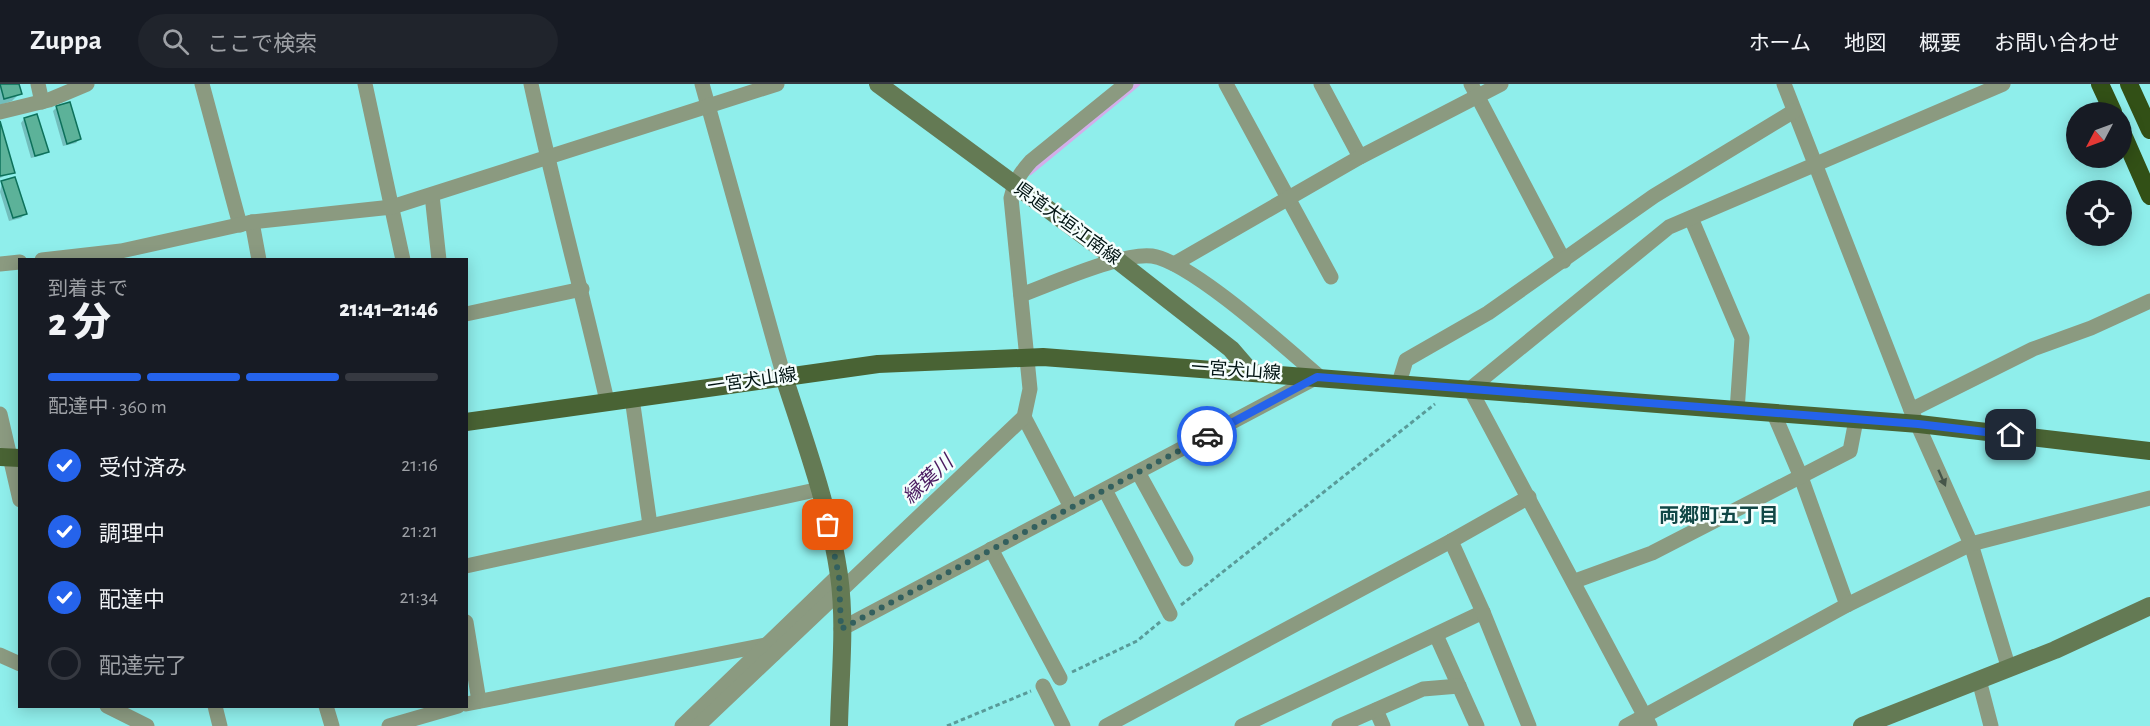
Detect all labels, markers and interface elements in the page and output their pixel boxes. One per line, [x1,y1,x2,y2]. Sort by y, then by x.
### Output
search box [138,14,558,68]
icon: search [159,25,192,58]
text: Zuppa [30,27,102,55]
text: ここで検索 [207,33,317,55]
text: ホーム [1749,33,1811,54]
text: 地図 [1844,33,1886,54]
text: 概要 [1919,33,1961,54]
text: お問い合わせ [1994,33,2120,54]
north arrow [2066,102,2132,168]
map controls [2066,102,2132,246]
street label: 県道大垣江南線 [1011,178,1124,268]
button: locate [2066,180,2132,246]
text: 到着まで [48,279,128,299]
text: 21:41–21:46 [339,298,438,320]
text: 2 分 [48,304,111,343]
street label: 一宮犬山線 [1190,357,1282,383]
street label: 一宮犬山線 [706,364,798,396]
text: 配達中 · 360 m [48,397,167,417]
courier [1177,406,1237,466]
pin [1985,409,2036,460]
icon: home [1994,418,2027,451]
icon: car [1191,420,1224,453]
icon: check [48,449,81,482]
water label: 縁葉川 [899,450,958,508]
text: 21:16 [401,455,438,475]
text: 受付済み [99,457,187,479]
one-way arrow [1938,469,1947,487]
pin [802,499,853,550]
district label: 両郷町五丁目 [1659,505,1779,526]
icon: bag [811,508,844,541]
icon: check [48,515,81,548]
text: 21:21 [401,521,438,541]
text: 調理中 [99,523,165,545]
icon: check [48,581,81,614]
text: 21:34 [400,587,438,607]
text: 配達中 [99,589,165,611]
text: 配達完了 [99,655,187,677]

